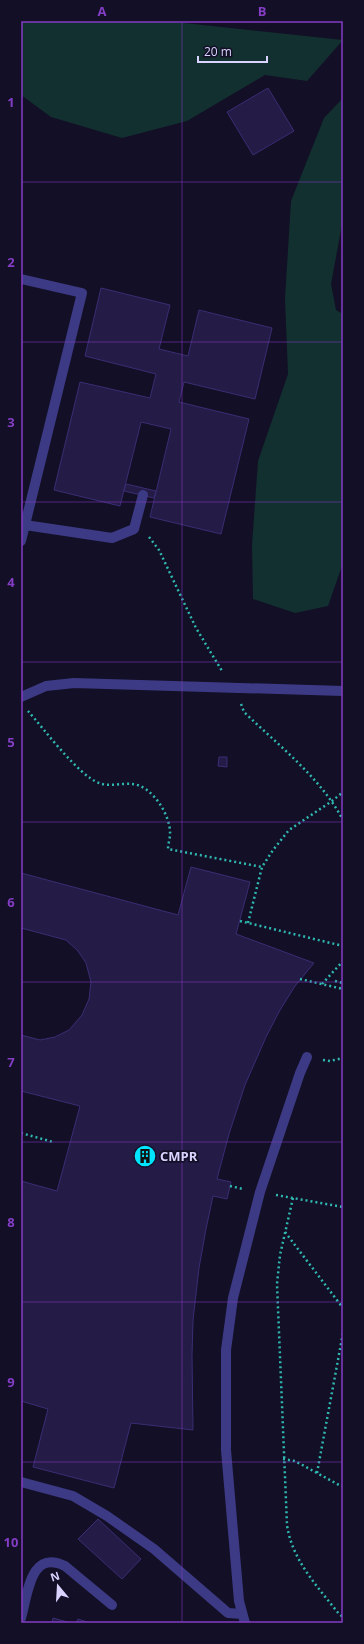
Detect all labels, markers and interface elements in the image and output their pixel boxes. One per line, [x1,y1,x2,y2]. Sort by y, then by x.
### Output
text: A [98,2,107,20]
text: B [258,2,267,20]
scale bar [198,38,267,64]
text: 20 m [204,43,232,60]
text: 1 [7,93,15,111]
text: 2 [7,253,15,271]
text: 3 [7,413,15,431]
text: 4 [7,573,15,591]
text: 5 [7,733,15,751]
text: 6 [7,893,15,911]
text: 7 [7,1053,15,1071]
building icon: CMPR [132,1143,158,1169]
place label: CMPR [160,1147,198,1165]
text: 8 [7,1213,15,1231]
text: 9 [7,1373,15,1391]
text: 10 [4,1533,18,1551]
north arrow [38,1566,78,1606]
text: N [48,1567,61,1585]

